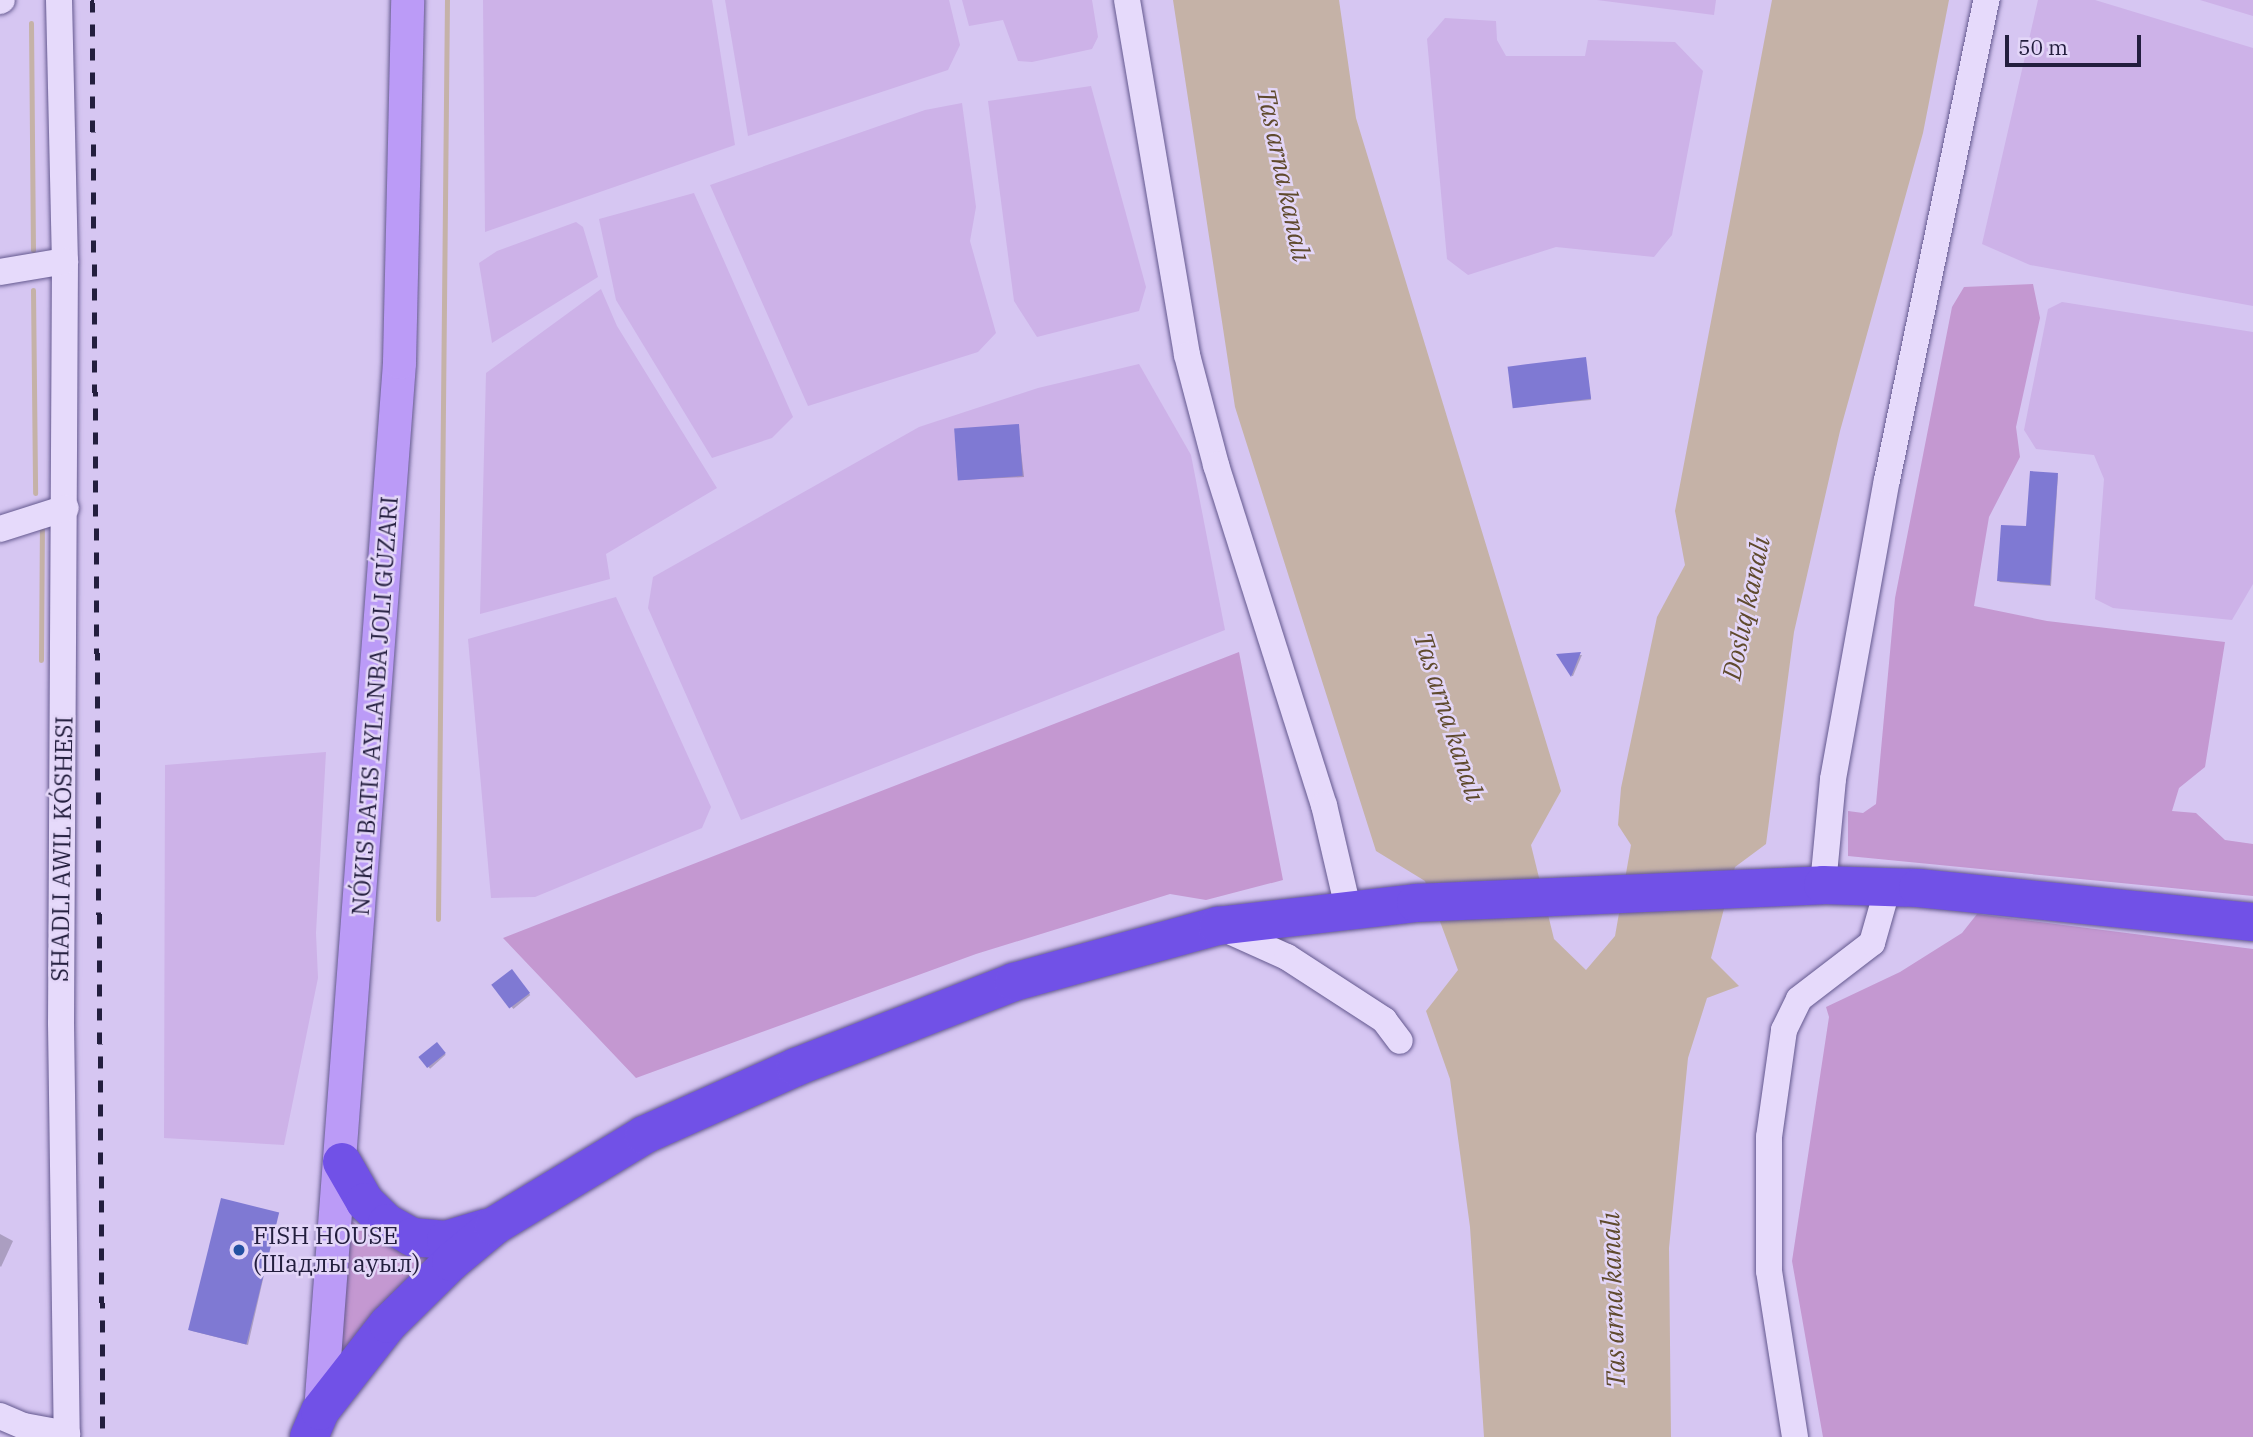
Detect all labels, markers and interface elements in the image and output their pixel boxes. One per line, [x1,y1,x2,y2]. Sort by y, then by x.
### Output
scale bar [2008,21,2144,65]
text: 50 m [2018,33,2068,61]
water label: Tas arna kanalı [1250,86,1318,264]
street label: NÓKIS BATIS AYLANBA JOLI GÚZARI [346,495,404,917]
water label: Doslıq kanalı [1716,533,1776,683]
water label: Tas arna kanalı [1407,628,1491,806]
street label: SHADLI AWIL KÓSHESI [45,716,79,982]
water label: Tas arna kanalı [1594,1211,1632,1389]
place label: FISH HOUSE (Шадлы ауыл) [253,1222,420,1278]
marker: FISH HOUSE (Шадлы ауыл) [231,1242,247,1258]

